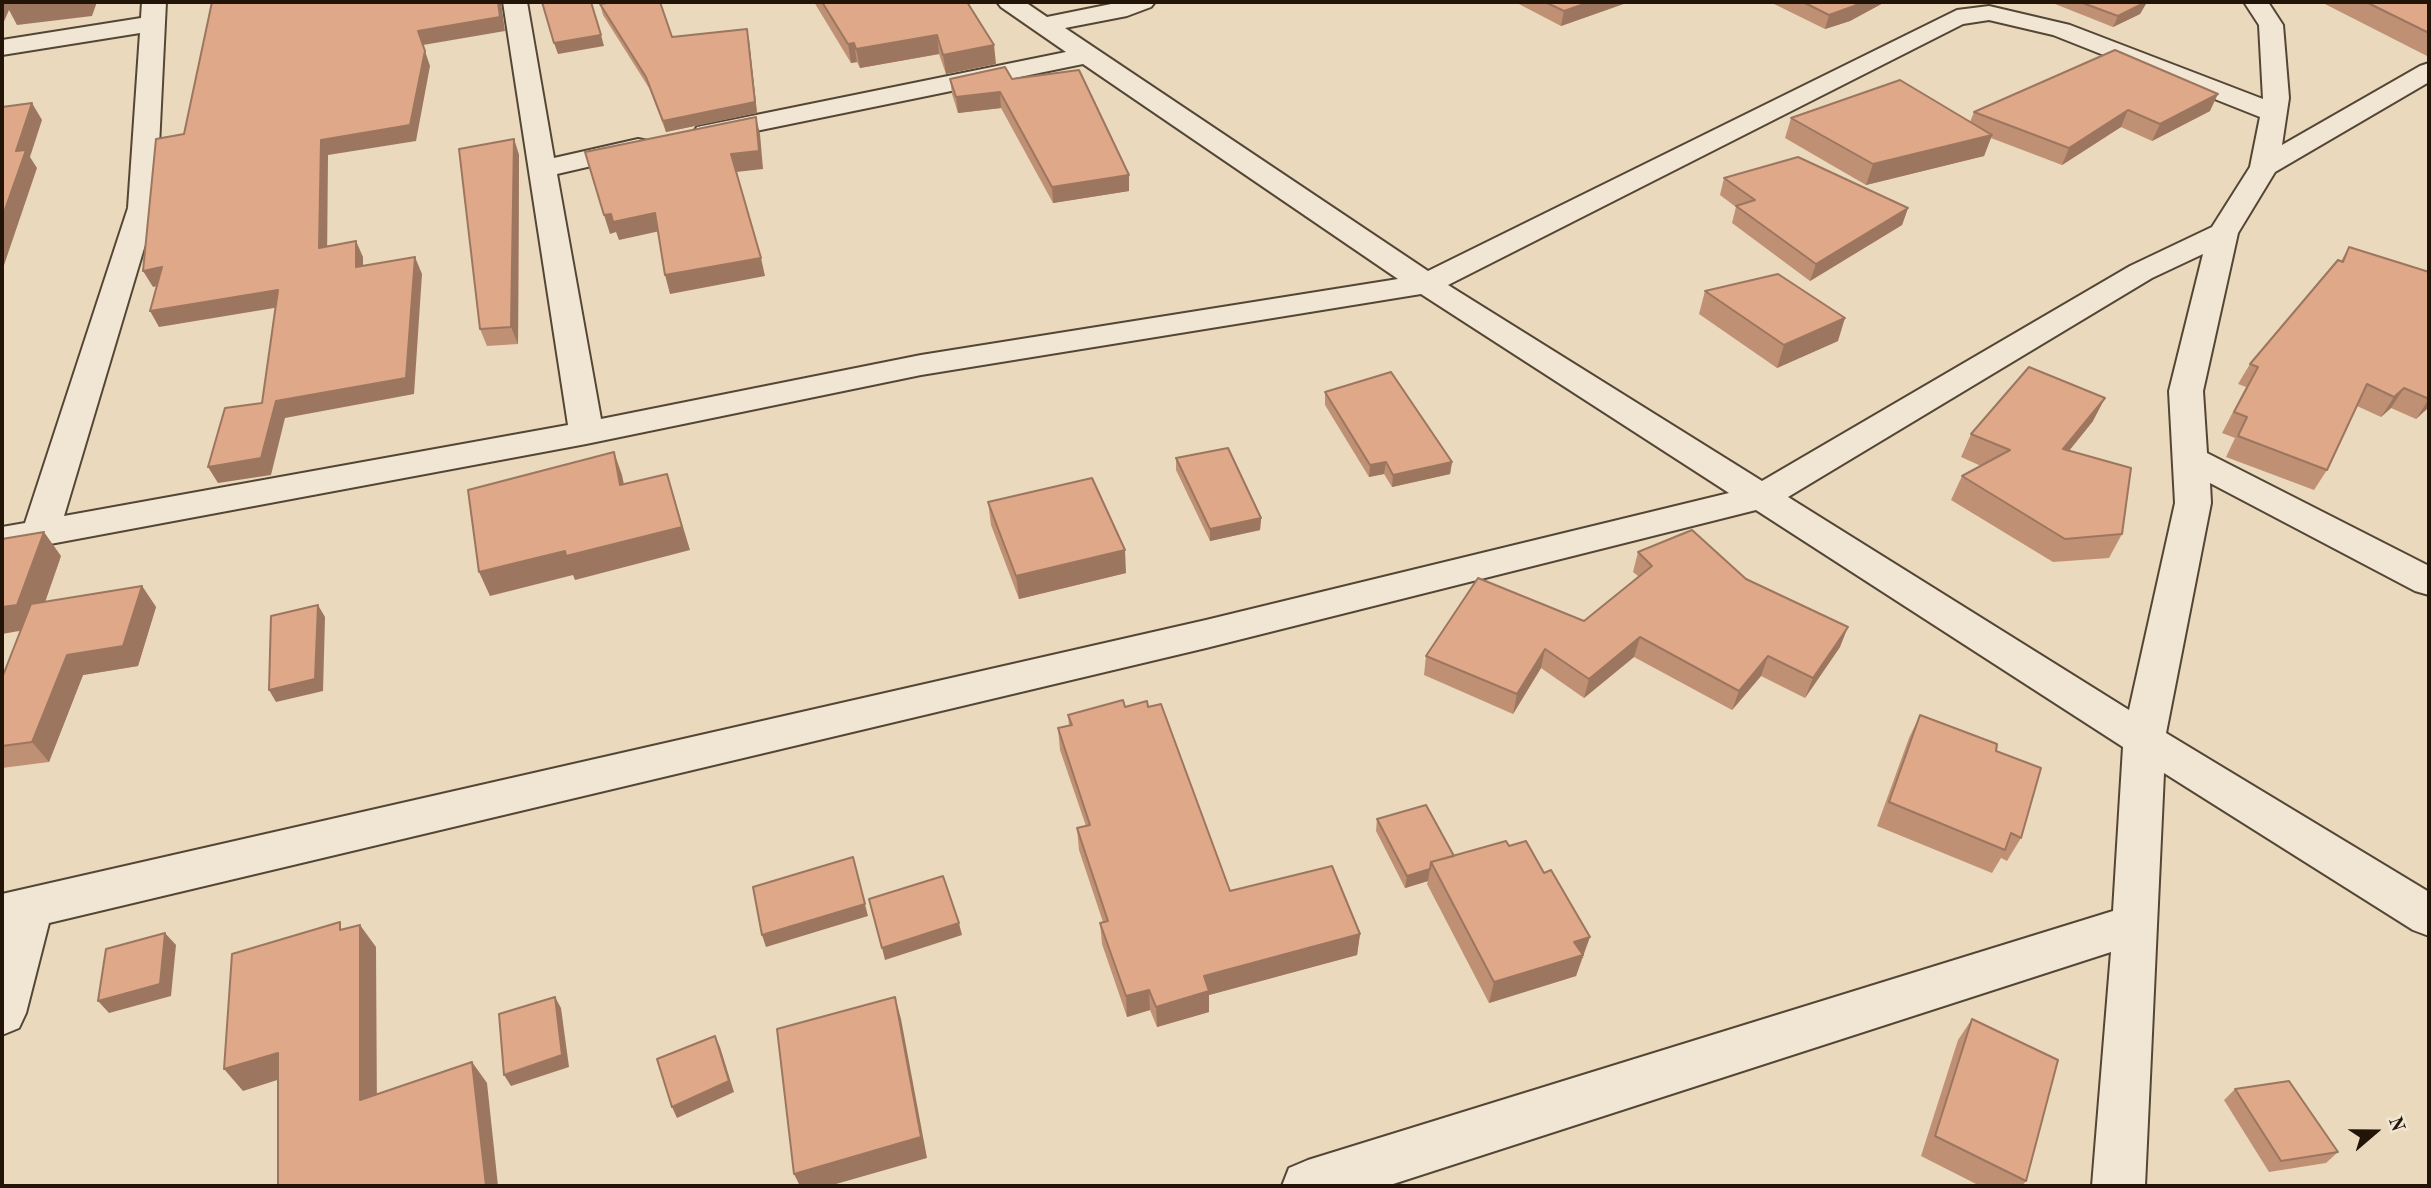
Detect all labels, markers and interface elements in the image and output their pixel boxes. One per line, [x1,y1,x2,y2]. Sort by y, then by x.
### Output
north arrow [2340,1097,2410,1167]
text: N [2384,1115,2407,1135]

